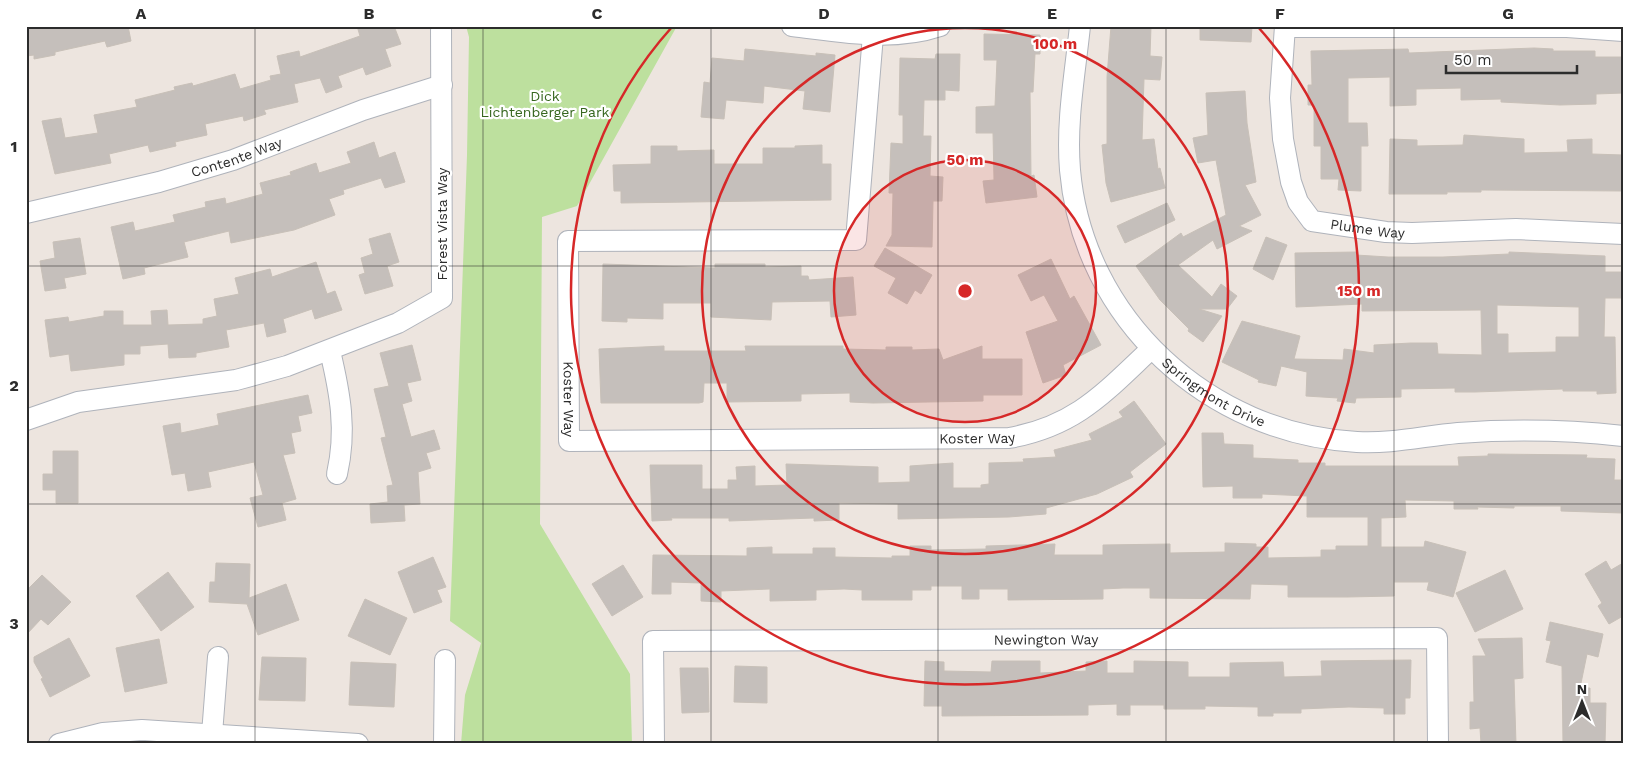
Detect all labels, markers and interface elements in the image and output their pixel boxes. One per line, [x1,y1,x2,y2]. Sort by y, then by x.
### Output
text: A [136,4,147,23]
text: B [364,4,375,23]
text: C [592,4,603,23]
text: D [818,4,830,23]
text: E [1047,4,1057,23]
text: F [1275,4,1285,23]
text: G [1502,4,1514,23]
text: 100 m [1033,35,1077,53]
scale bar [1446,42,1578,74]
text: 50 m [1454,51,1491,69]
park label: Dick Lichtenberger Park [480,88,610,120]
street label: Contente Way [189,134,285,180]
text: 1 [11,137,17,156]
text: 50 m [947,151,983,169]
street label: Forest Vista Way [434,167,450,281]
street label: Plume Way [1329,216,1406,241]
centre of rings [956,282,974,300]
text: 150 m [1337,282,1381,300]
street label: Springmont Drive [1159,354,1268,430]
street label: Koster Way [561,361,577,438]
text: 2 [9,376,19,395]
street label: Koster Way [939,429,1017,446]
text: 3 [9,614,19,633]
street label: Newington Way [994,631,1099,648]
north arrow [1556,678,1606,728]
text: N [1577,681,1587,697]

